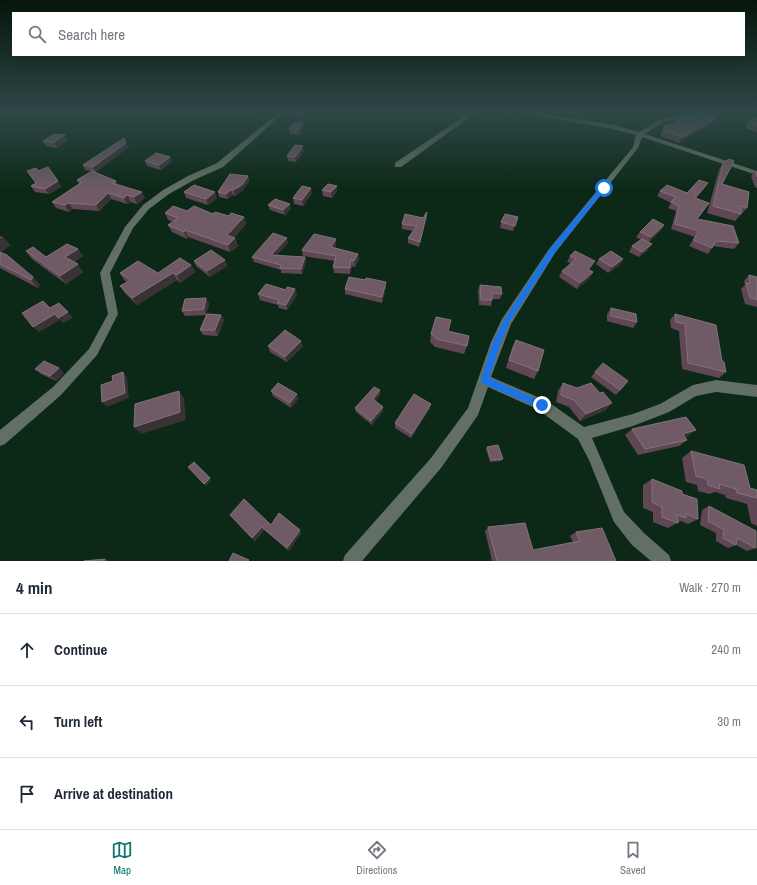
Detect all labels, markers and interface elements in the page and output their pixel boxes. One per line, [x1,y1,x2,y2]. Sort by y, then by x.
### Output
search box [12,12,745,56]
icon: search [26,23,48,45]
text: Search here [58,24,125,45]
route start [595,179,613,197]
route end [533,396,551,414]
text: 4 min [16,576,52,599]
text: Walk · 270 m [679,579,741,596]
icon: ahead [16,639,38,661]
text: Continue [54,639,107,660]
text: 240 m [711,641,741,658]
icon: left [16,711,38,733]
text: Turn left [54,711,102,732]
text: 30 m [717,713,741,730]
icon: arrive [16,783,38,805]
text: Arrive at destination [54,783,173,804]
tab: Map [111,839,133,877]
tab: Directions [356,839,397,877]
tab: Saved [620,839,646,877]

